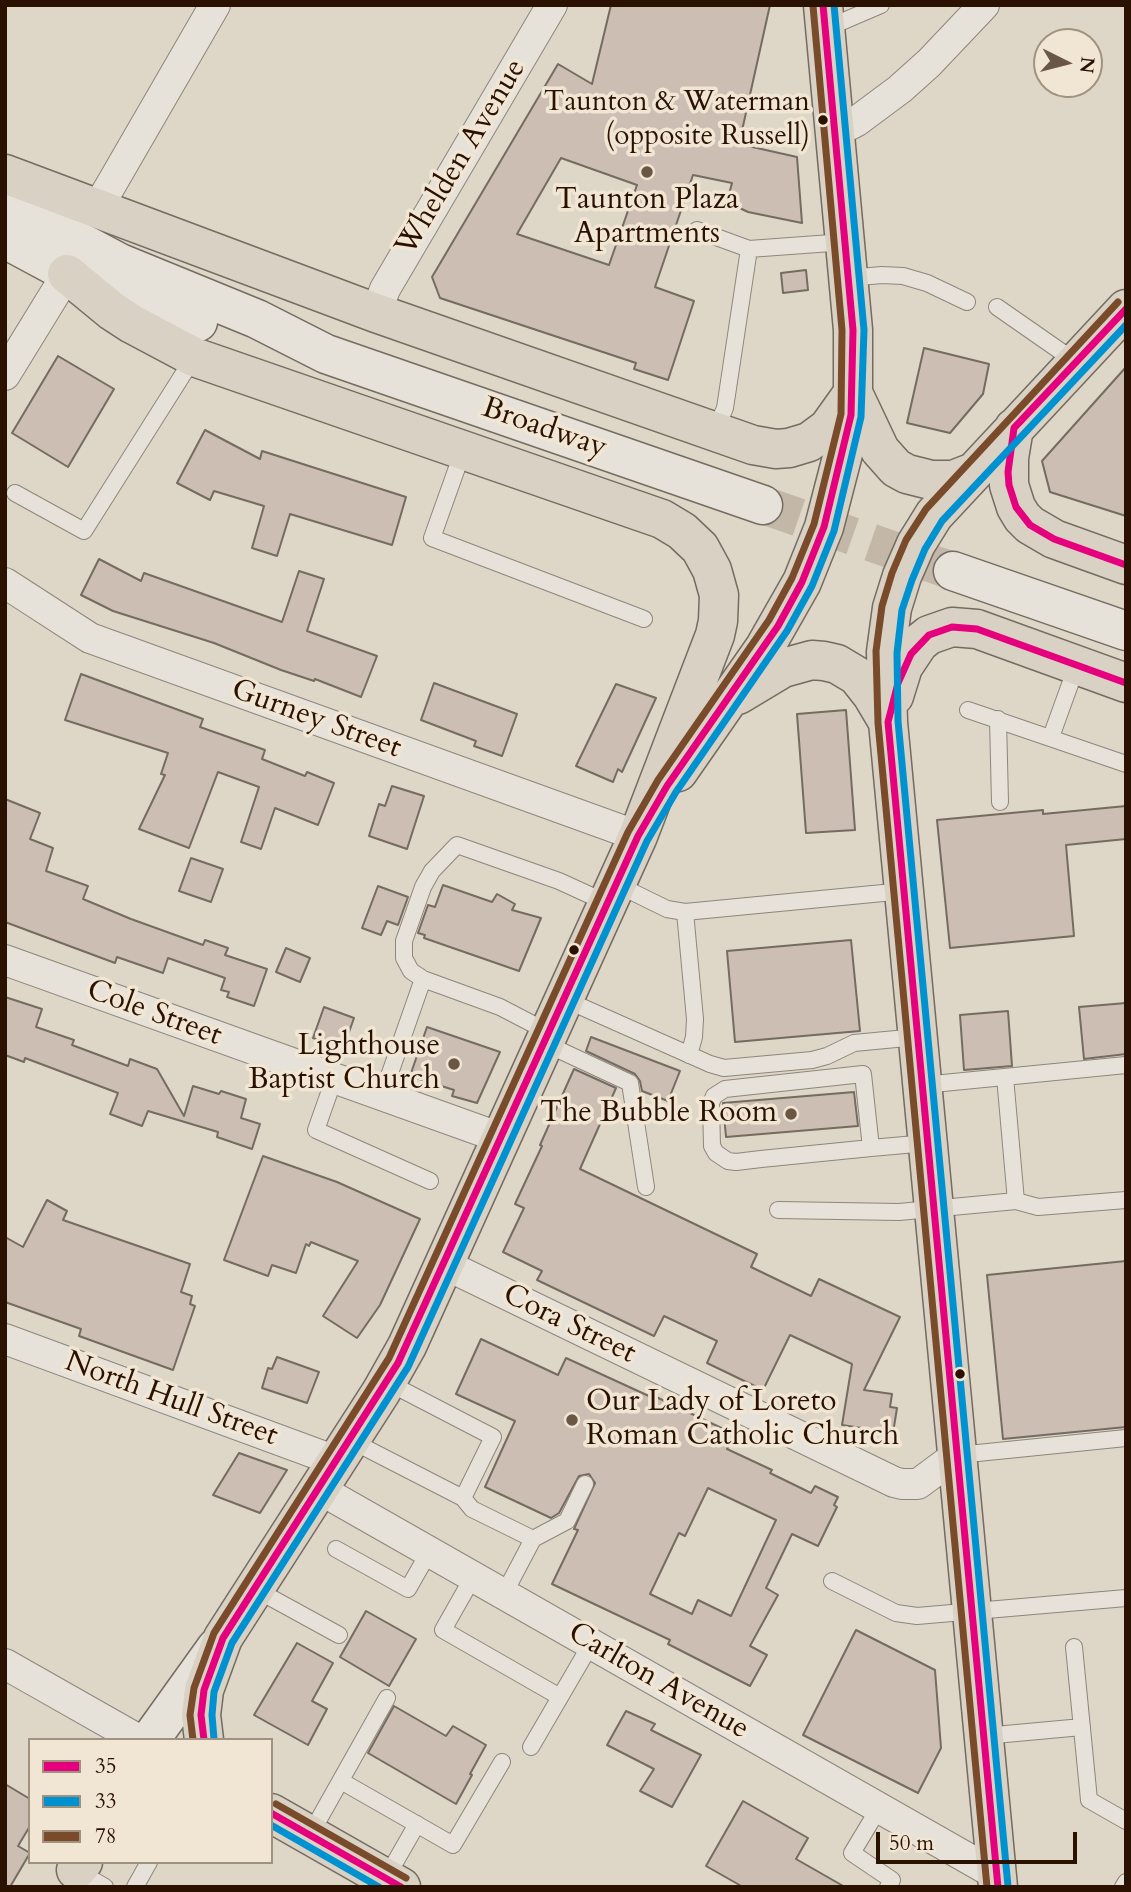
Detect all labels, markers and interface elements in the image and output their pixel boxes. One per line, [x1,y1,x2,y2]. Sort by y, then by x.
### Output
north arrow [1033,28,1103,98]
street label: Whelden Avenue [389,53,535,263]
text: N [1073,55,1101,75]
place label: Taunton & Waterman (opposite Russell) [544,87,810,153]
marker: Taunton & Waterman (opposite Russell) [816,113,830,127]
marker: Taunton Plaza Apartments [639,164,655,180]
place label: Taunton Plaza Apartments [555,183,739,254]
street label: Broadway [477,391,611,467]
street label: Gurney Street [226,673,406,767]
unlabelled marker [567,943,581,957]
street label: Cole Street [82,973,226,1055]
place label: Lighthouse Baptist Church [248,1029,440,1100]
marker: Lighthouse Baptist Church [446,1056,462,1072]
place label: The Bubble Room [540,1096,777,1132]
marker: The Bubble Room [783,1106,799,1122]
street label: Cora Street [497,1277,641,1373]
street label: North Hull Street [60,1345,282,1455]
unlabelled marker [953,1367,967,1381]
place label: Our Lady of Loreto Roman Catholic Church [586,1385,899,1456]
marker: Our Lady of Loreto Roman Catholic Church [564,1412,580,1428]
street label: Carlton Avenue [561,1616,755,1748]
legend [28,1738,273,1864]
text: 35 [95,1752,117,1781]
text: 33 [95,1787,117,1816]
scale bar [879,1818,1080,1862]
text: 78 [95,1822,117,1851]
text: 50 m [889,1829,934,1858]

